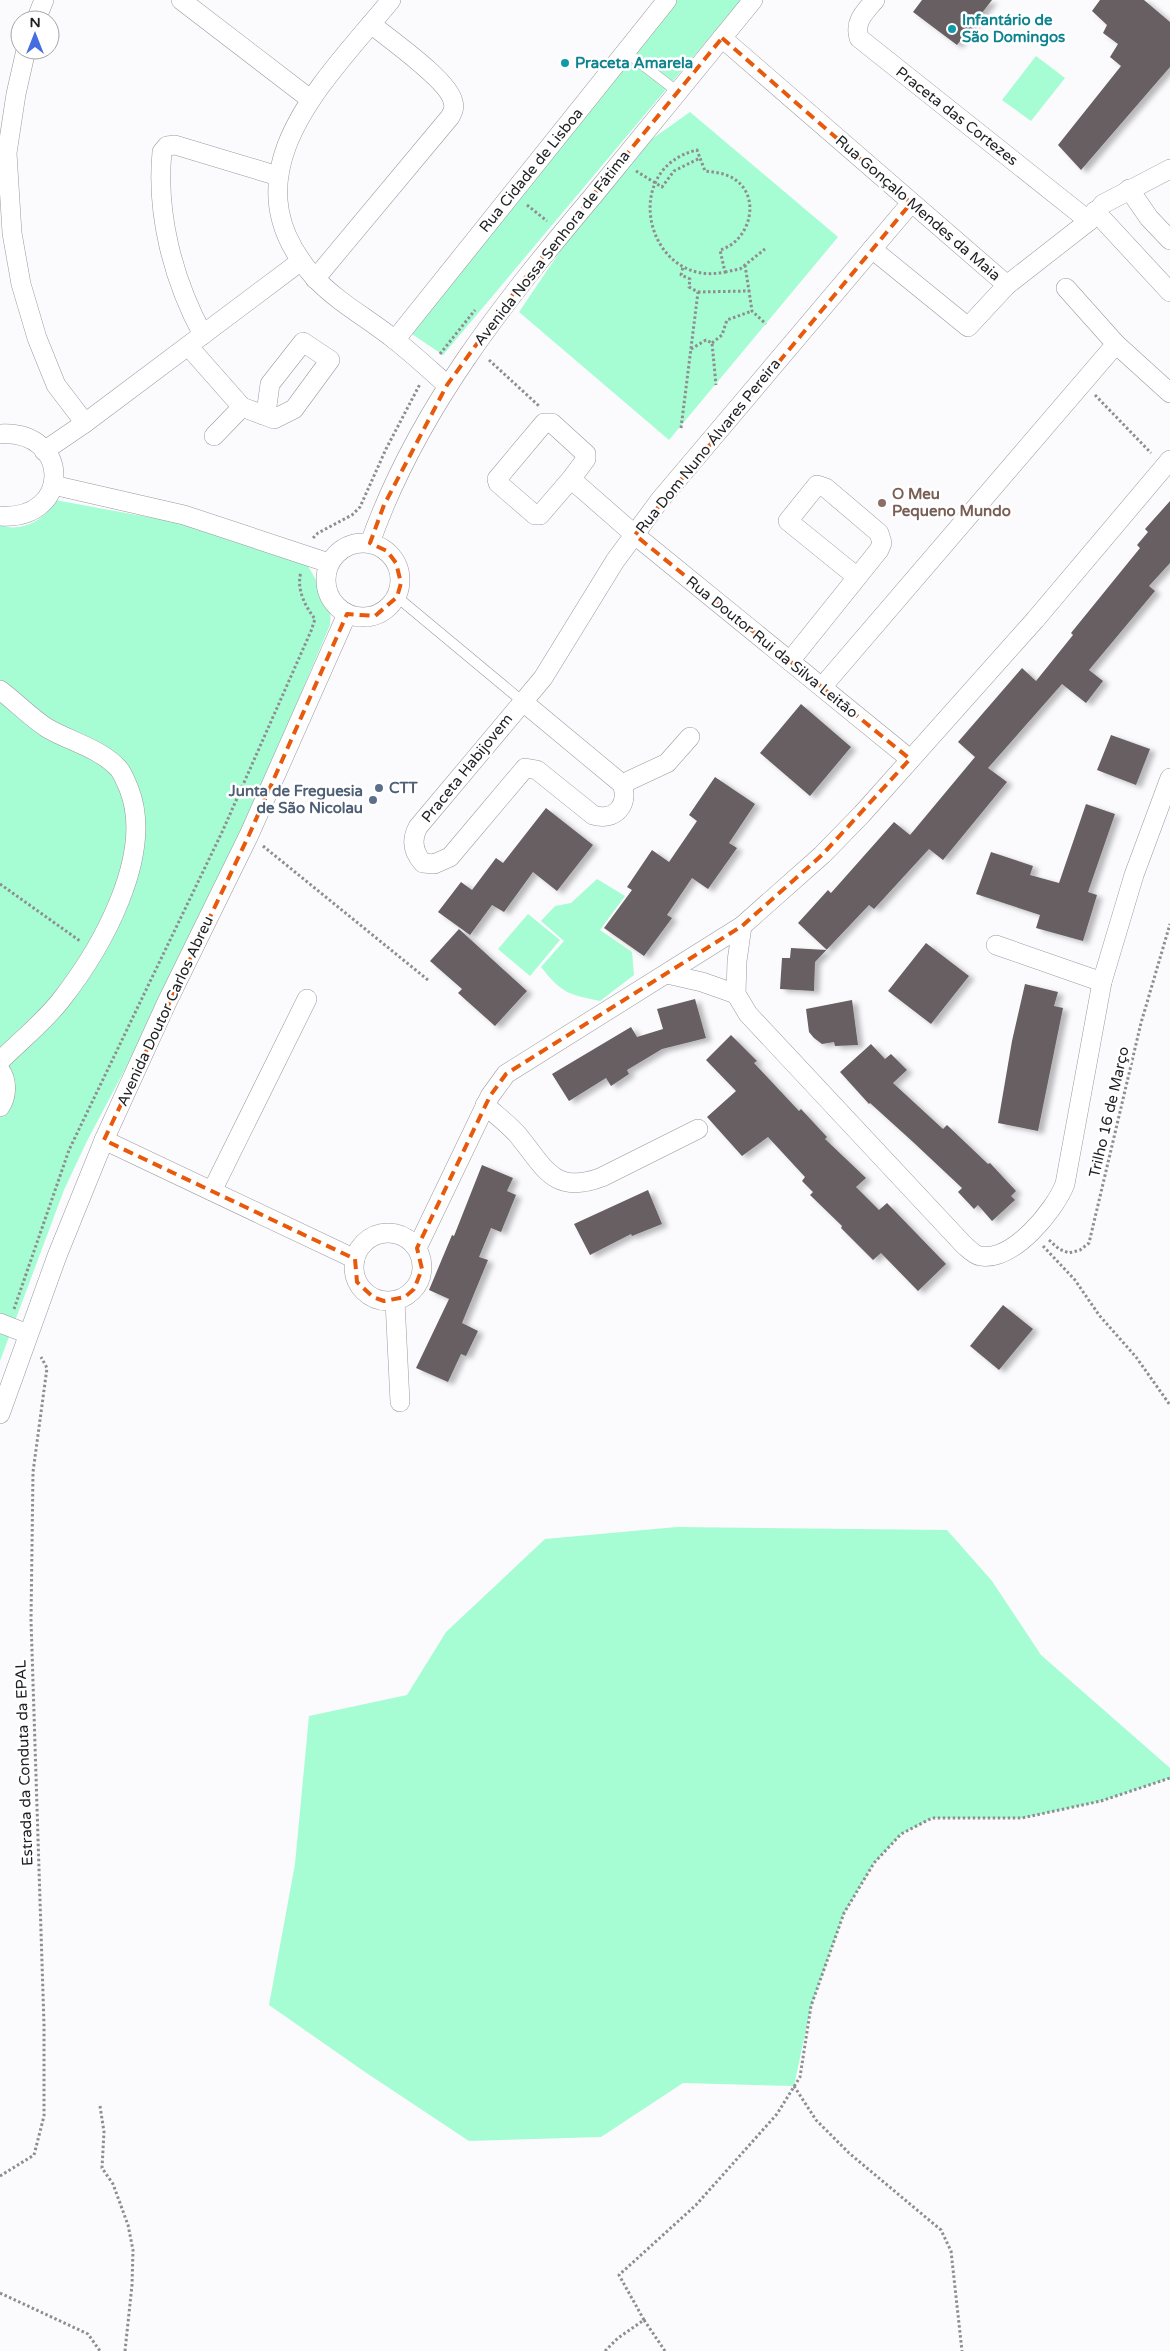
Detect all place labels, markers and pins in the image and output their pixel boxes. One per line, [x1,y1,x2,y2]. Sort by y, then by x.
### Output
place label: Infantário de São Domingos [962,11,1065,47]
marker: Infantário de São Domingos [946,23,958,35]
place label: Praceta Amarela [575,54,693,72]
marker: Praceta Amarela [559,57,571,69]
place label: O Meu Pequeno Mundo [892,485,1011,521]
marker: O Meu Pequeno Mundo [876,497,888,509]
place label: CTT [389,779,419,797]
place label: Junta de Freguesia de São Nicolau [228,782,363,817]
marker: CTT [373,782,385,794]
marker: Junta de Freguesia de São Nicolau [367,794,379,806]

